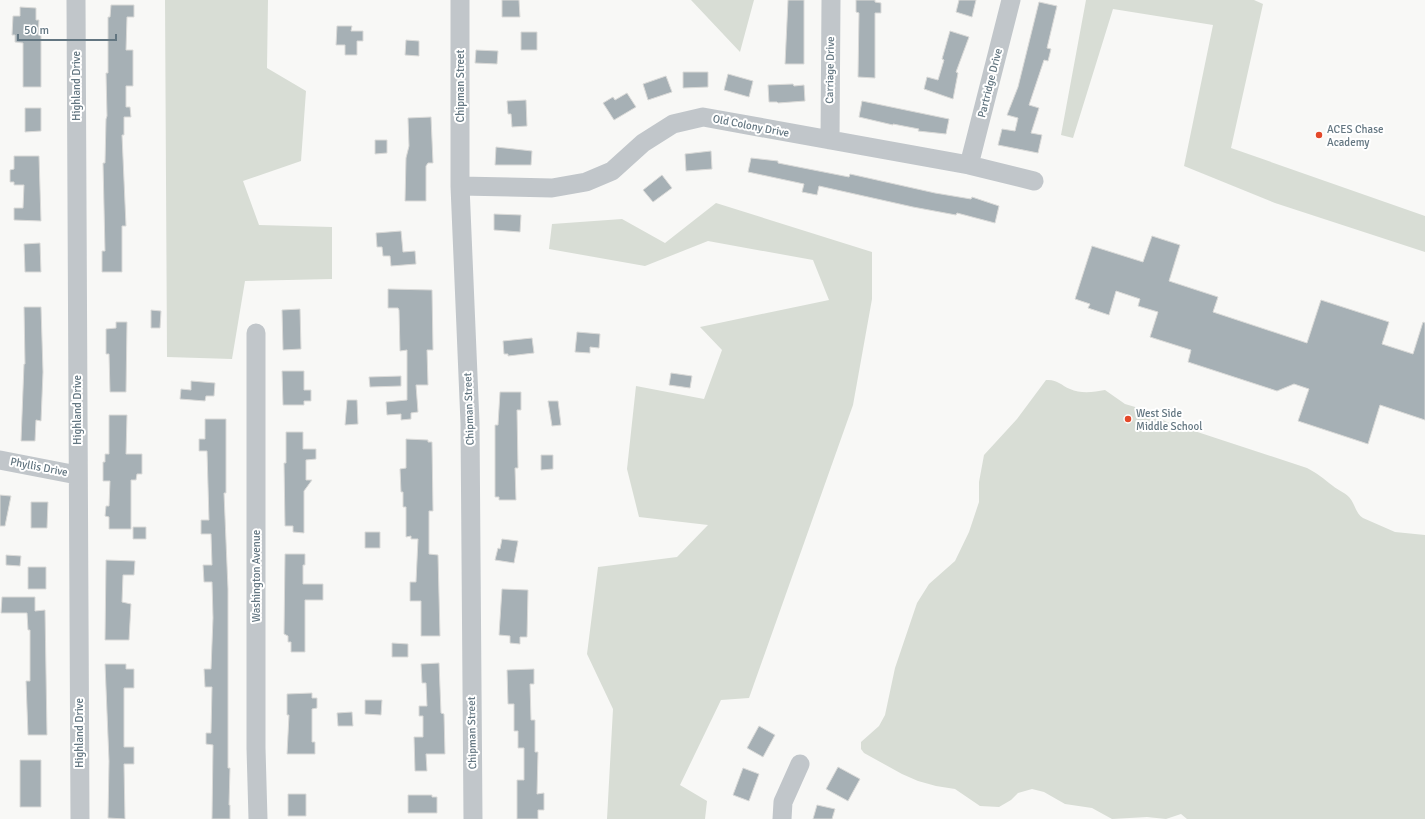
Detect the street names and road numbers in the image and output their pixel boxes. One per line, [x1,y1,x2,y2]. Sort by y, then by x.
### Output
street label: Carriage Drive [823,36,837,104]
street label: Partridge Drive [975,47,1005,119]
street label: Chipman Street [454,49,467,122]
street label: Highland Drive [70,51,83,121]
street label: Old Colony Drive [712,112,790,140]
street label: Chipman Street [461,372,477,446]
street label: Highland Drive [71,375,84,445]
street label: Phyllis Drive [9,455,69,479]
street label: Washington Avenue [250,530,263,622]
street label: Chipman Street [465,696,479,770]
street label: Highland Drive [73,698,86,768]

